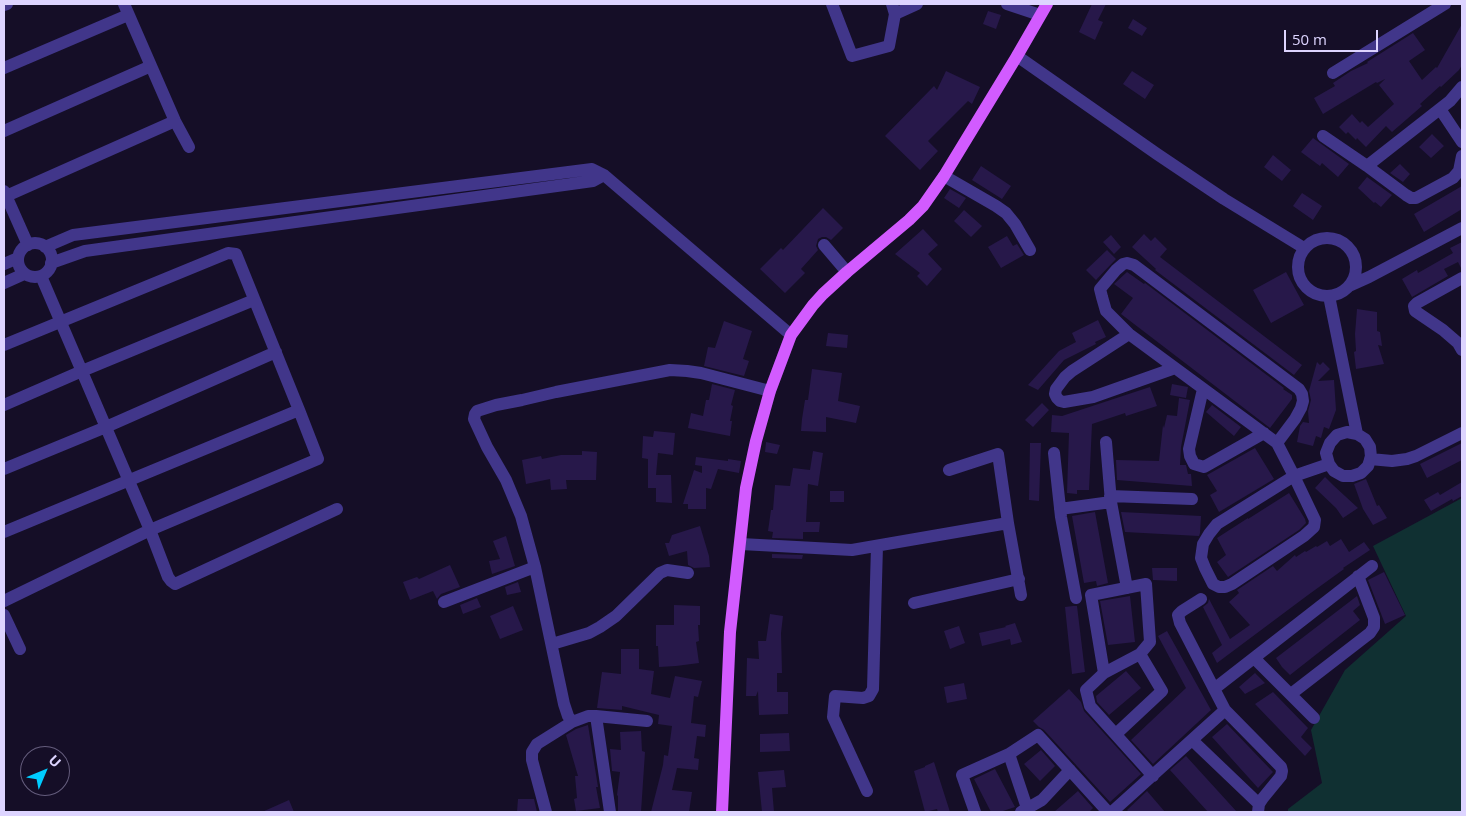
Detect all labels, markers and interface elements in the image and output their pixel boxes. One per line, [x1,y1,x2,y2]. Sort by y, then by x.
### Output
scale bar [1286,20,1380,52]
text: 50 m [1292,29,1327,49]
north arrow [20,746,70,796]
text: U [45,750,66,771]

